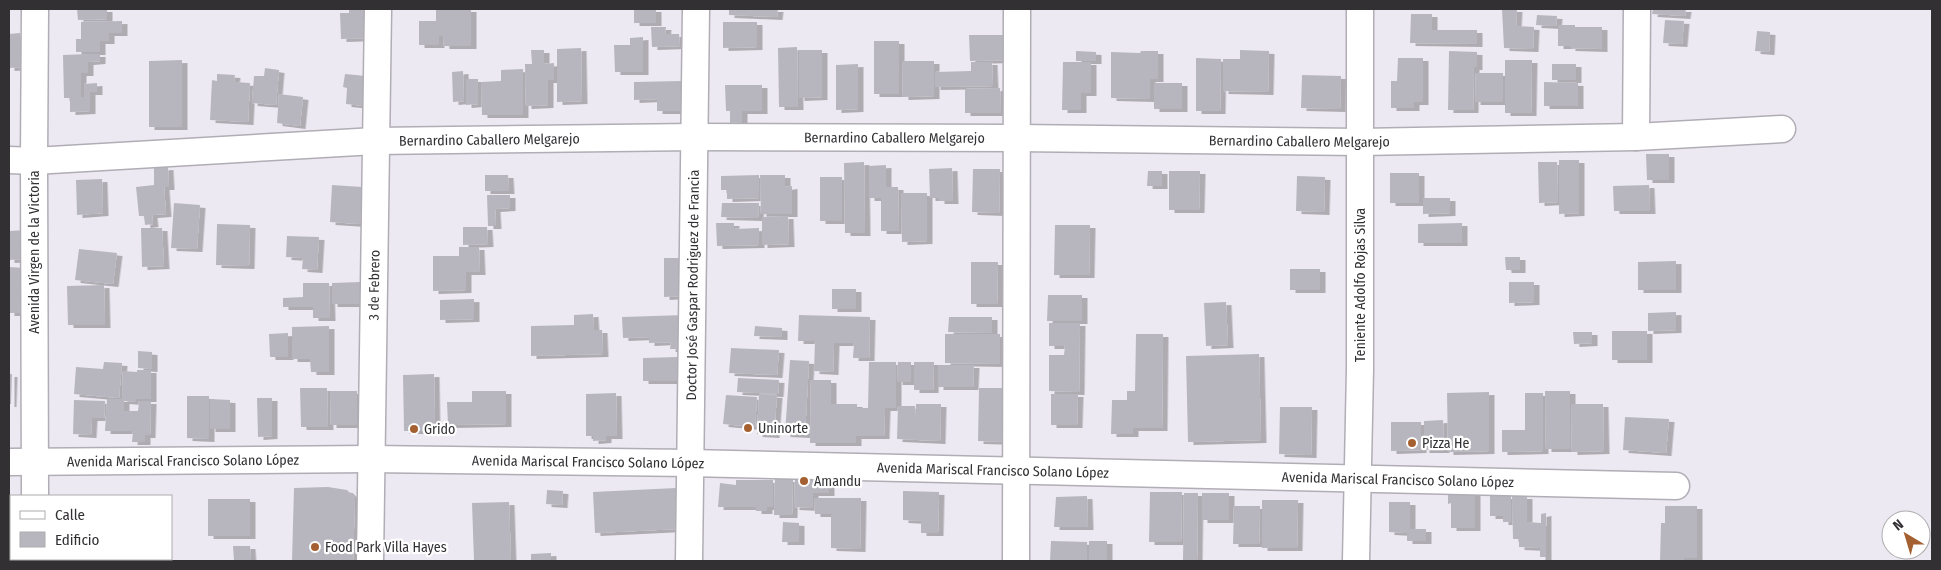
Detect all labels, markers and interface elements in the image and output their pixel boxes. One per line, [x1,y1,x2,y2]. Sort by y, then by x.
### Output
street label: Bernardino Caballero Melgarejo [804,129,985,146]
street label: Bernardino Caballero Melgarejo [399,130,580,149]
street label: Bernardino Caballero Melgarejo [1209,132,1390,151]
street label: Doctor José Gaspar Rodriguez de Francia [683,169,702,400]
street label: Avenida Virgen de la Victoria [26,170,43,334]
street label: Teniente Adolfo Rojas Silva [1352,208,1369,362]
street label: 3 de Febrero [365,250,383,320]
place label: Uninorte [758,420,808,437]
place label: Grido [424,421,455,438]
marker: Uninorte [742,422,754,434]
marker: Grido [408,423,420,435]
place label: Pizza He [1422,435,1469,452]
marker: Pizza He [1406,437,1418,449]
street label: Avenida Mariscal Francisco Solano López [67,451,300,470]
street label: Avenida Mariscal Francisco Solano López [472,452,705,472]
street label: Avenida Mariscal Francisco Solano López [877,459,1110,481]
street label: Avenida Mariscal Francisco Solano López [1281,468,1515,491]
place label: Amandu [814,473,861,490]
marker: Amandu [798,475,810,487]
legend [10,495,172,560]
text: Calle [55,506,85,524]
north arrow [1881,510,1931,560]
text: N [1890,516,1907,534]
text: Edificio [55,531,100,549]
place label: Food Park Villa Hayes [325,539,447,556]
marker: Food Park Villa Hayes [309,541,321,553]

